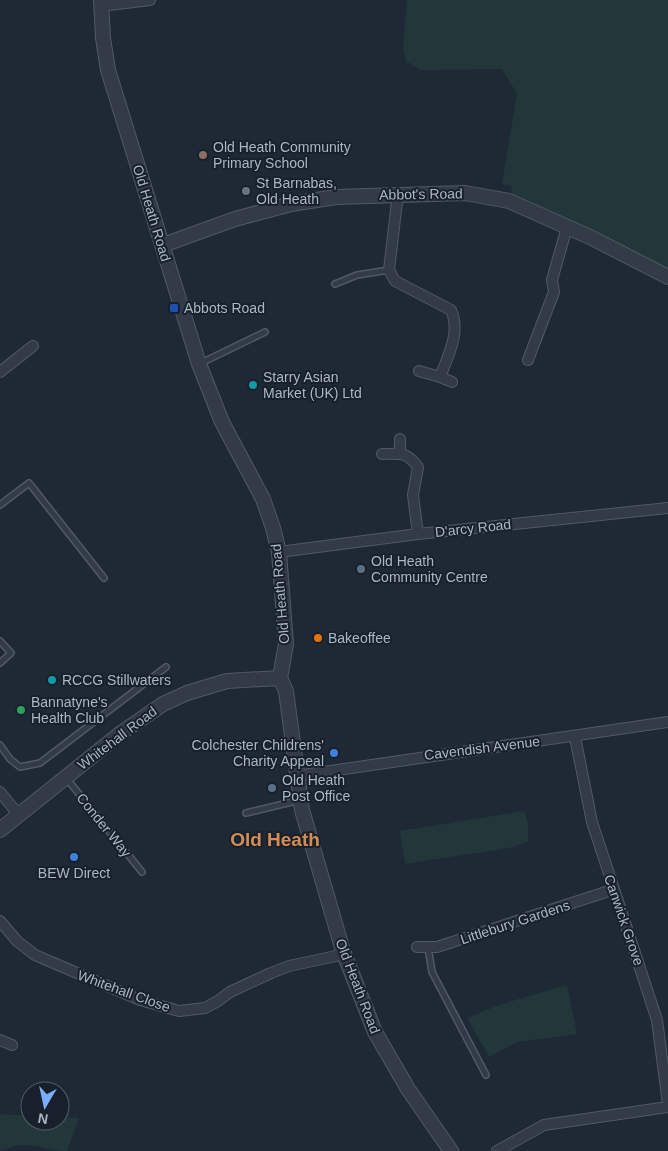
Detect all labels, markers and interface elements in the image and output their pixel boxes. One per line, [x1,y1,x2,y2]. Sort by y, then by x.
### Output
place label: Old Heath Community Primary School [213,139,351,171]
marker: Old Heath Community Primary School [197,149,209,161]
street label: Old Heath Road [130,163,174,263]
place label: St Barnabas, Old Heath [256,175,337,207]
marker: St Barnabas, Old Heath [240,185,252,197]
street label: Abbot's Road [379,185,463,203]
place label: Abbots Road [184,300,265,316]
marker: Abbots Road [168,302,180,314]
place label: Starry Asian Market (UK) Ltd [263,369,362,401]
marker: Starry Asian Market (UK) Ltd [247,379,259,391]
street label: D'arcy Road [434,516,512,540]
street label: Old Heath Road [268,543,292,645]
place label: Old Heath Community Centre [371,553,488,585]
marker: Old Heath Community Centre [355,563,367,575]
place label: Bakeoffee [328,630,391,646]
marker: Bakeoffee [312,632,324,644]
place label: RCCG Stillwaters [62,672,171,688]
marker: RCCG Stillwaters [46,674,58,686]
place label: Bannatyne's Health Club [31,694,108,726]
street label: Whitehall Road [74,703,160,773]
marker: Bannatyne's Health Club [15,704,27,716]
street label: Cavendish Avenue [423,733,541,763]
place label: Colchester Childrens' Charity Appeal [191,737,324,769]
marker: Colchester Childrens' Charity Appeal [328,747,340,759]
place label: Old Heath Post Office [282,772,350,804]
marker: Old Heath Post Office [266,782,278,794]
street label: Conder Way [73,790,135,860]
district label: Old Heath [230,829,320,850]
marker: BEW Direct [68,851,80,863]
place label: BEW Direct [38,865,110,881]
street label: Canwick Grove [601,873,647,968]
street label: Littlebury Gardens [458,897,572,947]
street label: Old Heath Road [333,936,383,1036]
street label: Whitehall Close [76,967,173,1015]
north arrow [20,1081,70,1131]
text: N [37,1110,49,1128]

